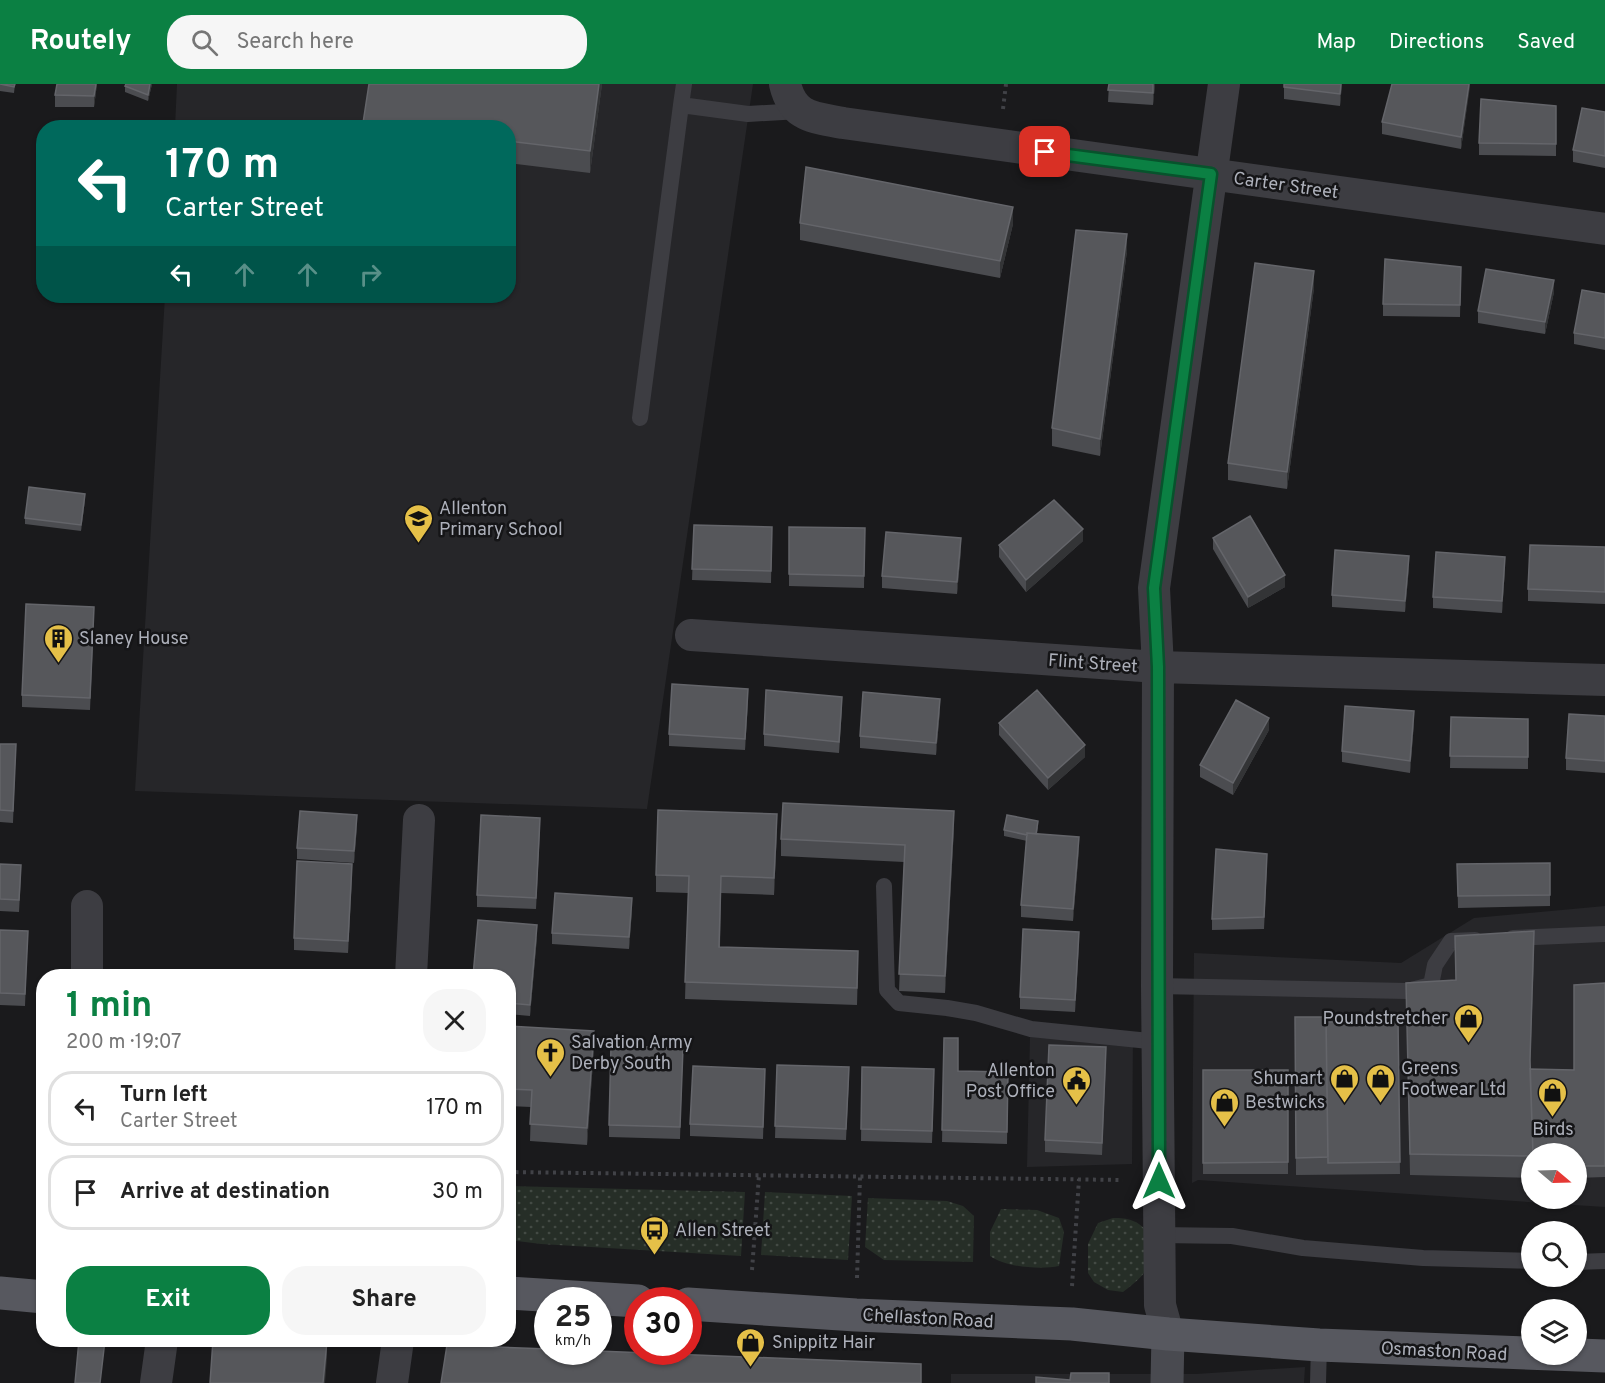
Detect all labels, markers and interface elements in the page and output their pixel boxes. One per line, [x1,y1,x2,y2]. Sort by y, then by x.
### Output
search box [167,15,587,69]
text: Routely [30,24,131,60]
icon: search [188,26,221,59]
text: Search here [236,29,354,56]
text: Map [1316,29,1356,56]
text: Directions [1389,29,1484,56]
text: Saved [1517,29,1575,56]
pin [1019,126,1070,177]
icon: arrive [1028,135,1061,168]
text: 170 m [165,140,279,193]
icon: left [66,144,144,222]
street label: Carter Street [1232,168,1340,205]
text: Carter Street [165,192,324,226]
icon: left [165,258,198,291]
icon: ahead [228,258,261,291]
icon: ahead [291,258,324,291]
icon: right [354,258,387,291]
place label: Allenton Primary School [439,498,563,542]
school or university icon: Allenton Primary School [402,502,434,544]
building icon: Slaney House [42,622,74,664]
place label: Slaney House [79,628,188,651]
street label: Flint Street [1047,650,1139,679]
text: 1 min [66,984,152,1030]
button: close [423,989,486,1052]
shop icon: Poundstretcher [1453,1002,1485,1044]
place label: Poundstretcher [1322,1008,1448,1031]
text: 200 m · 19:07 [66,1030,181,1056]
place label: Salvation Army Derby South [571,1032,693,1076]
church icon: Salvation Army Derby South [534,1036,566,1078]
place label: Greens Footwear Ltd [1401,1058,1506,1102]
place label: Allenton Post Office [966,1060,1055,1104]
shop icon: Shumart [1328,1062,1360,1104]
shop icon: Greens Footwear Ltd [1364,1062,1396,1104]
public building icon: Allenton Post Office [1060,1064,1092,1106]
place label: Shumart [1253,1068,1323,1091]
shop icon: Birds [1537,1076,1569,1118]
text: Turn left [120,1082,208,1109]
shop icon: Bestwicks [1208,1086,1240,1128]
icon: left [69,1092,102,1125]
place label: Bestwicks [1245,1092,1325,1115]
text: 170 m [426,1095,483,1122]
text: Carter Street [120,1109,238,1135]
place label: Birds [1532,1119,1574,1142]
north arrow [1521,1143,1587,1209]
map controls [1521,1143,1587,1365]
position arrow [1127,1149,1191,1213]
icon: arrive [69,1176,102,1209]
text: Arrive at destination [120,1179,330,1206]
text: 30 m [432,1179,483,1206]
bus stop icon: Allen Street [638,1214,670,1256]
place label: Allen Street [675,1220,770,1243]
button: search [1521,1221,1587,1287]
button: Exit [66,1266,270,1335]
button: Share [282,1266,486,1335]
speed limit sign: 30 [624,1287,702,1365]
button: layers [1521,1299,1587,1365]
text: 25 [555,1300,591,1337]
street label: Chellaston Road [862,1305,994,1334]
shop icon: Snippitz Hair [735,1326,767,1368]
text: km/h [555,1332,591,1351]
place label: Snippitz Hair [772,1332,875,1355]
street label: Osmaston Road [1380,1338,1508,1367]

